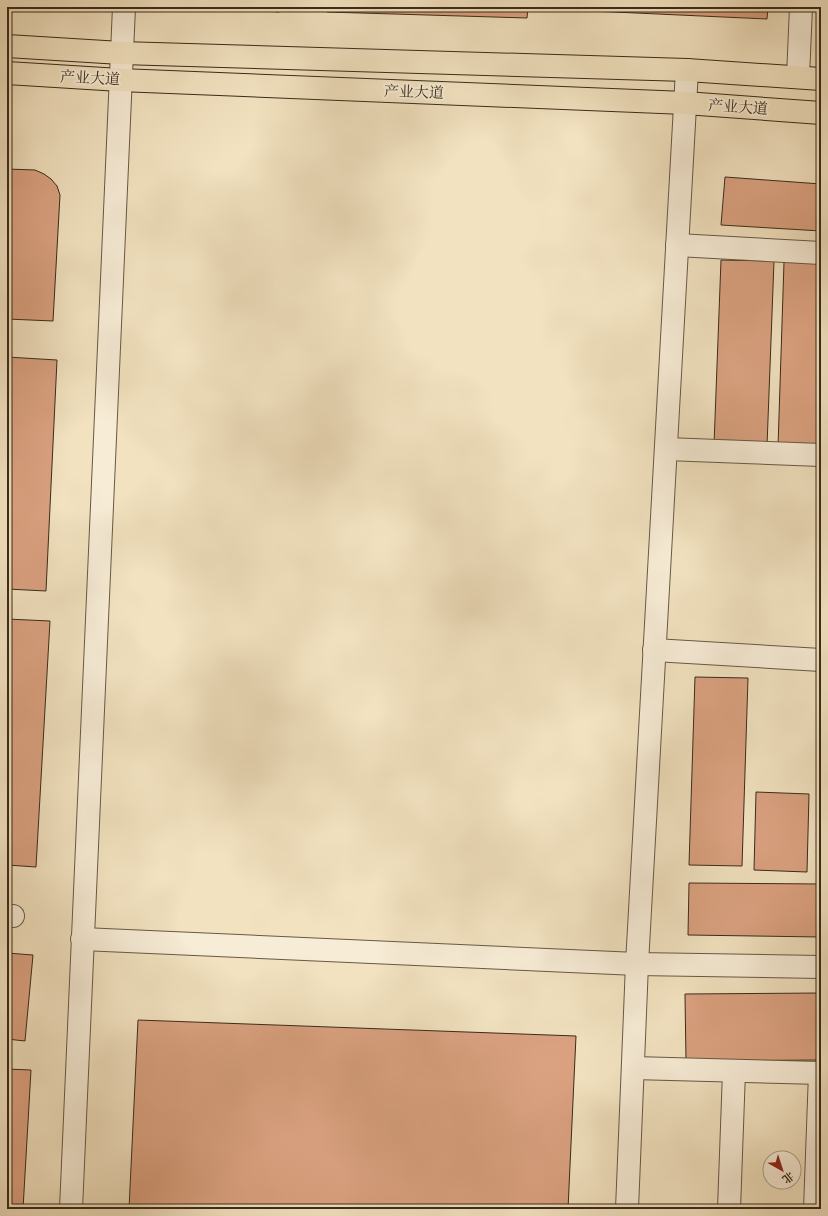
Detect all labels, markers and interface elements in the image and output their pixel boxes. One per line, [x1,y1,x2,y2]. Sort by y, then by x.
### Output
street label: 产业大道 [59,67,120,92]
street label: 产业大道 [384,82,444,105]
street label: 产业大道 [707,96,769,121]
north arrow [762,1150,802,1190]
text: 北 [778,1167,797,1187]

